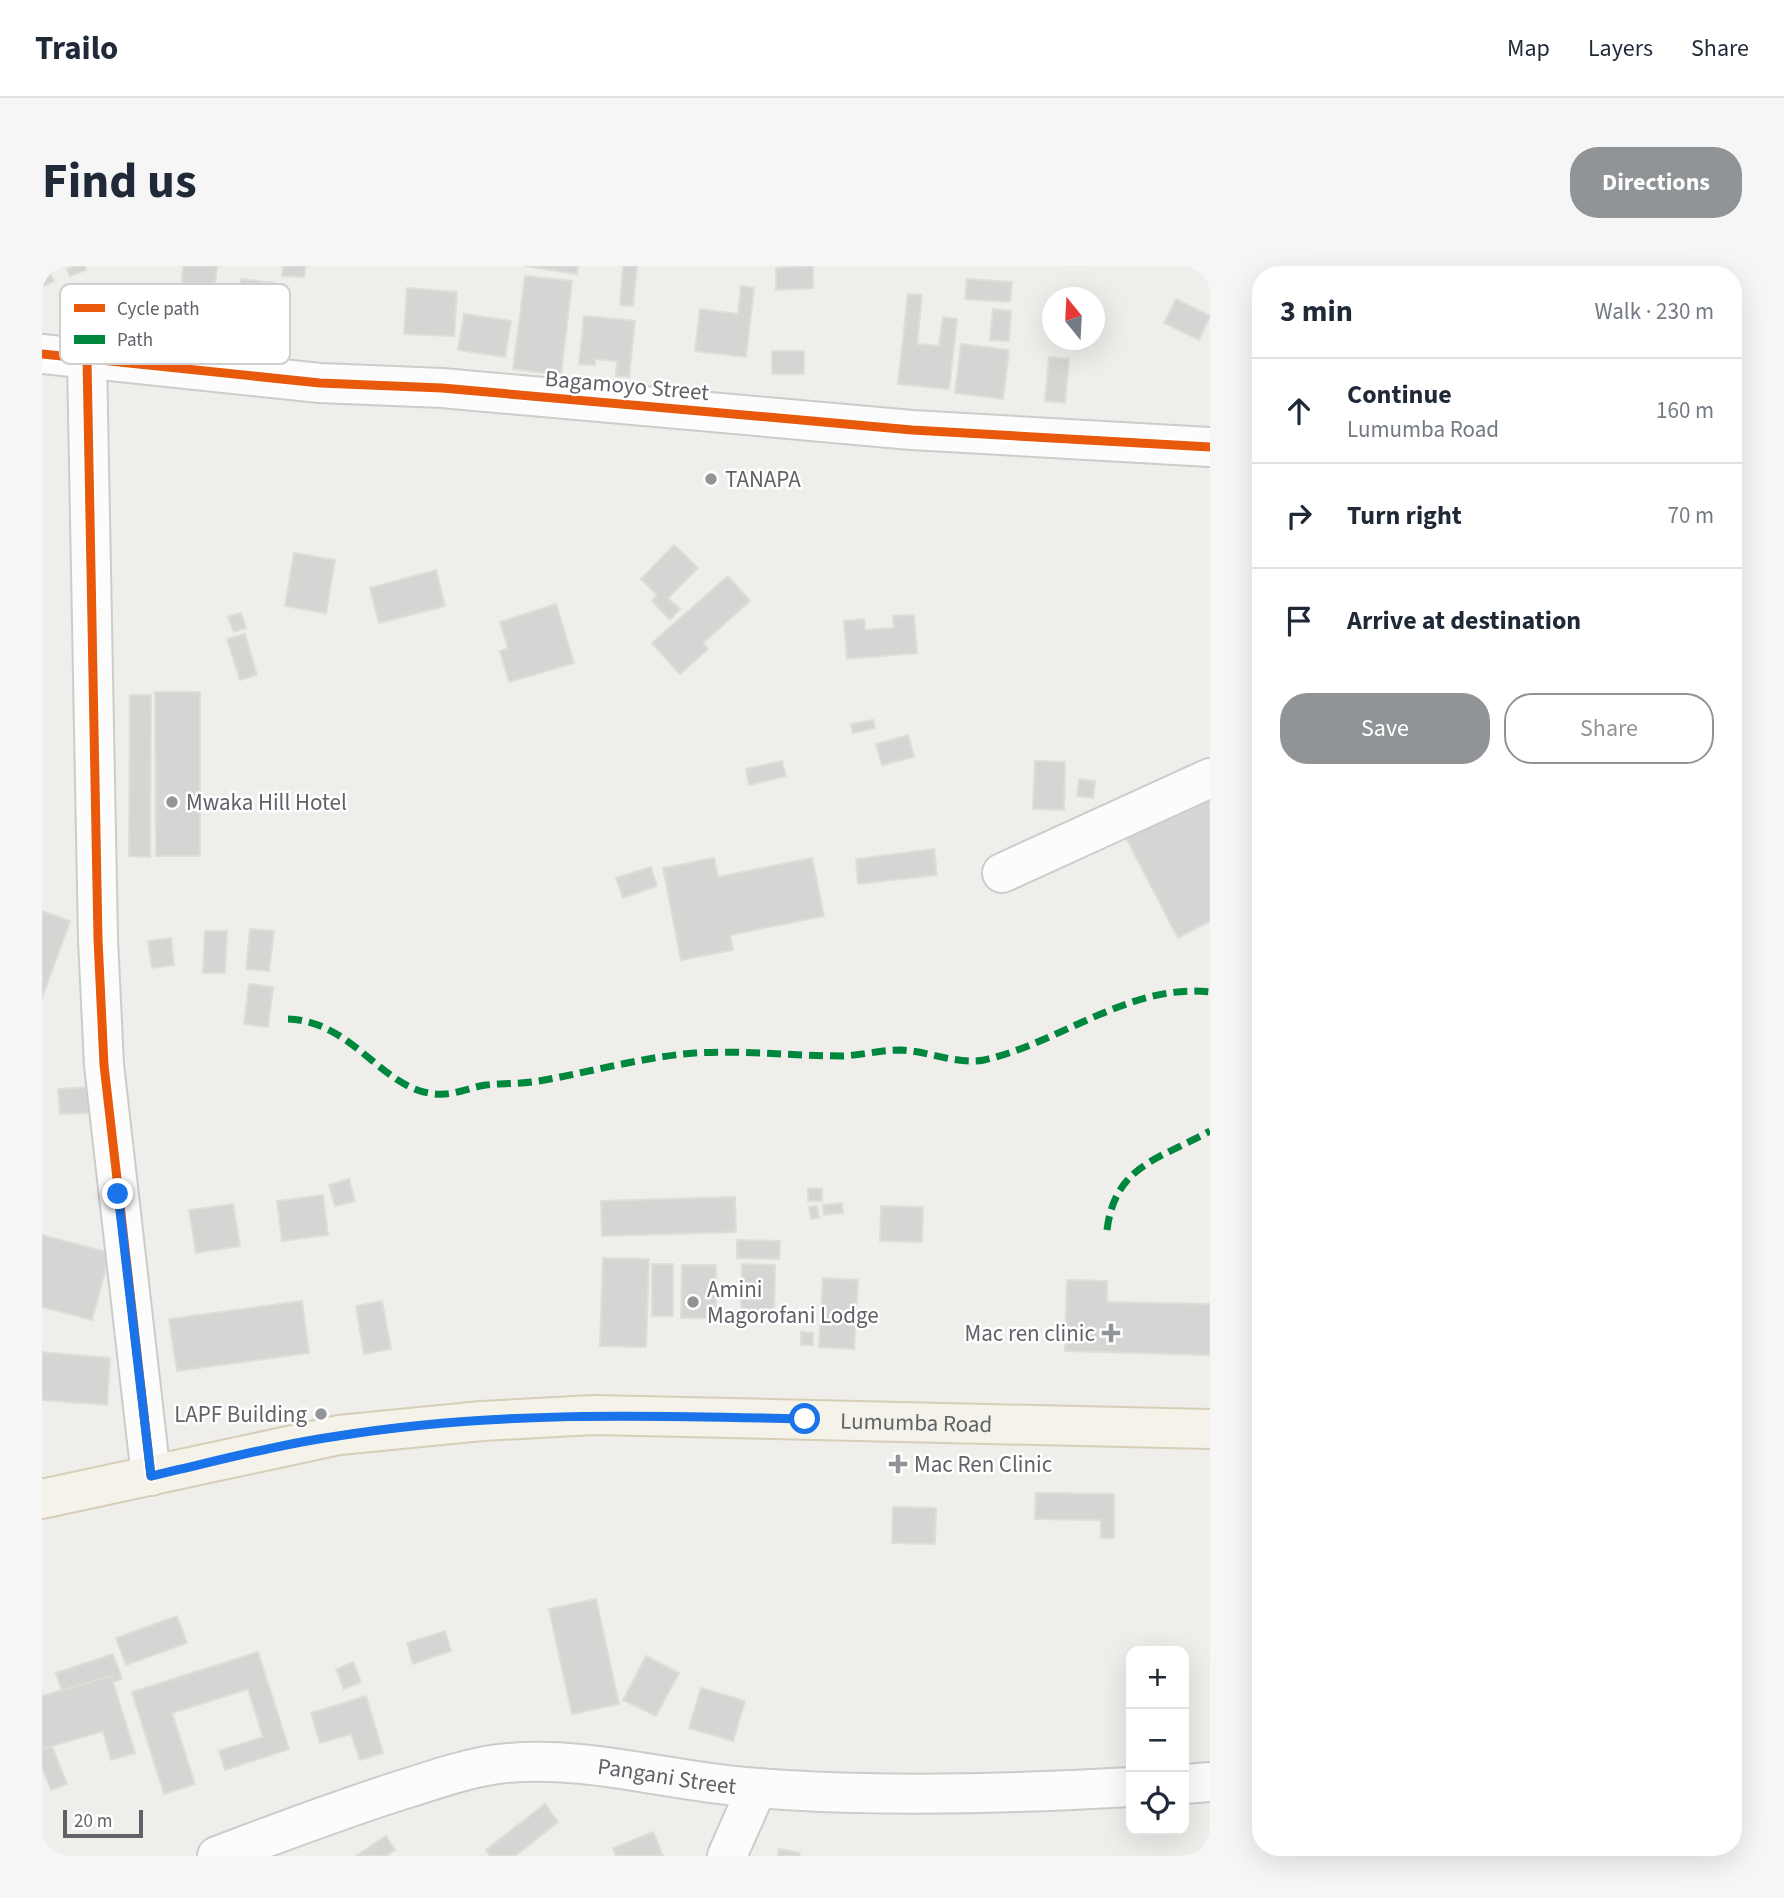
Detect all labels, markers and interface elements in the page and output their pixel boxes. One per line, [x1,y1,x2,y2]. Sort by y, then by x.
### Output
text: Trailo [35,25,118,72]
text: Map [1507,31,1550,66]
text: Layers [1588,31,1653,66]
text: Share [1691,31,1749,66]
text: Find us [42,147,197,217]
button: Directions [1570,147,1742,218]
legend [60,284,290,364]
north arrow [1042,287,1105,350]
text: 3 min [1280,290,1353,333]
text: Walk · 230 m [1595,295,1714,328]
text: Cycle path [117,296,199,323]
text: Path [117,327,153,354]
street label: Bagamoyo Street [543,362,711,409]
text: Continue [1347,376,1452,413]
icon: ahead [1280,392,1318,430]
text: 160 m [1656,394,1714,427]
text: Lumumba Road [1347,413,1499,446]
place label: TANAPA [725,463,801,496]
marker: TANAPA [703,471,719,487]
icon: right [1280,497,1318,535]
text: Turn right [1347,497,1462,534]
text: 70 m [1667,499,1714,532]
icon: arrive [1280,602,1318,640]
text: Arrive at destination [1347,602,1581,639]
button: Save [1280,693,1490,764]
button: Share [1504,693,1714,764]
place label: Mwaka Hill Hotel [186,786,347,819]
marker: Mwaka Hill Hotel [164,794,180,810]
route end [102,1178,133,1209]
place label: Amini Magorofani Lodge [707,1273,879,1332]
marker: Amini Magorofani Lodge [685,1294,701,1310]
place label: Mac ren clinic [965,1317,1095,1350]
marker: Mac ren clinic [1101,1323,1121,1343]
place label: LAPF Building [174,1398,307,1431]
route start [789,1403,820,1434]
street label: Lumumba Road [840,1405,993,1441]
marker: LAPF Building [313,1406,329,1422]
place label: Mac Ren Clinic [914,1448,1052,1481]
marker: Mac Ren Clinic [888,1454,908,1474]
map controls [1126,1646,1189,1835]
button: + [1126,1646,1189,1709]
button: − [1126,1709,1189,1772]
street label: Pangani Street [596,1750,738,1803]
button: locate [1126,1772,1189,1835]
scale bar [63,1807,144,1839]
text: 20 m [74,1808,112,1835]

